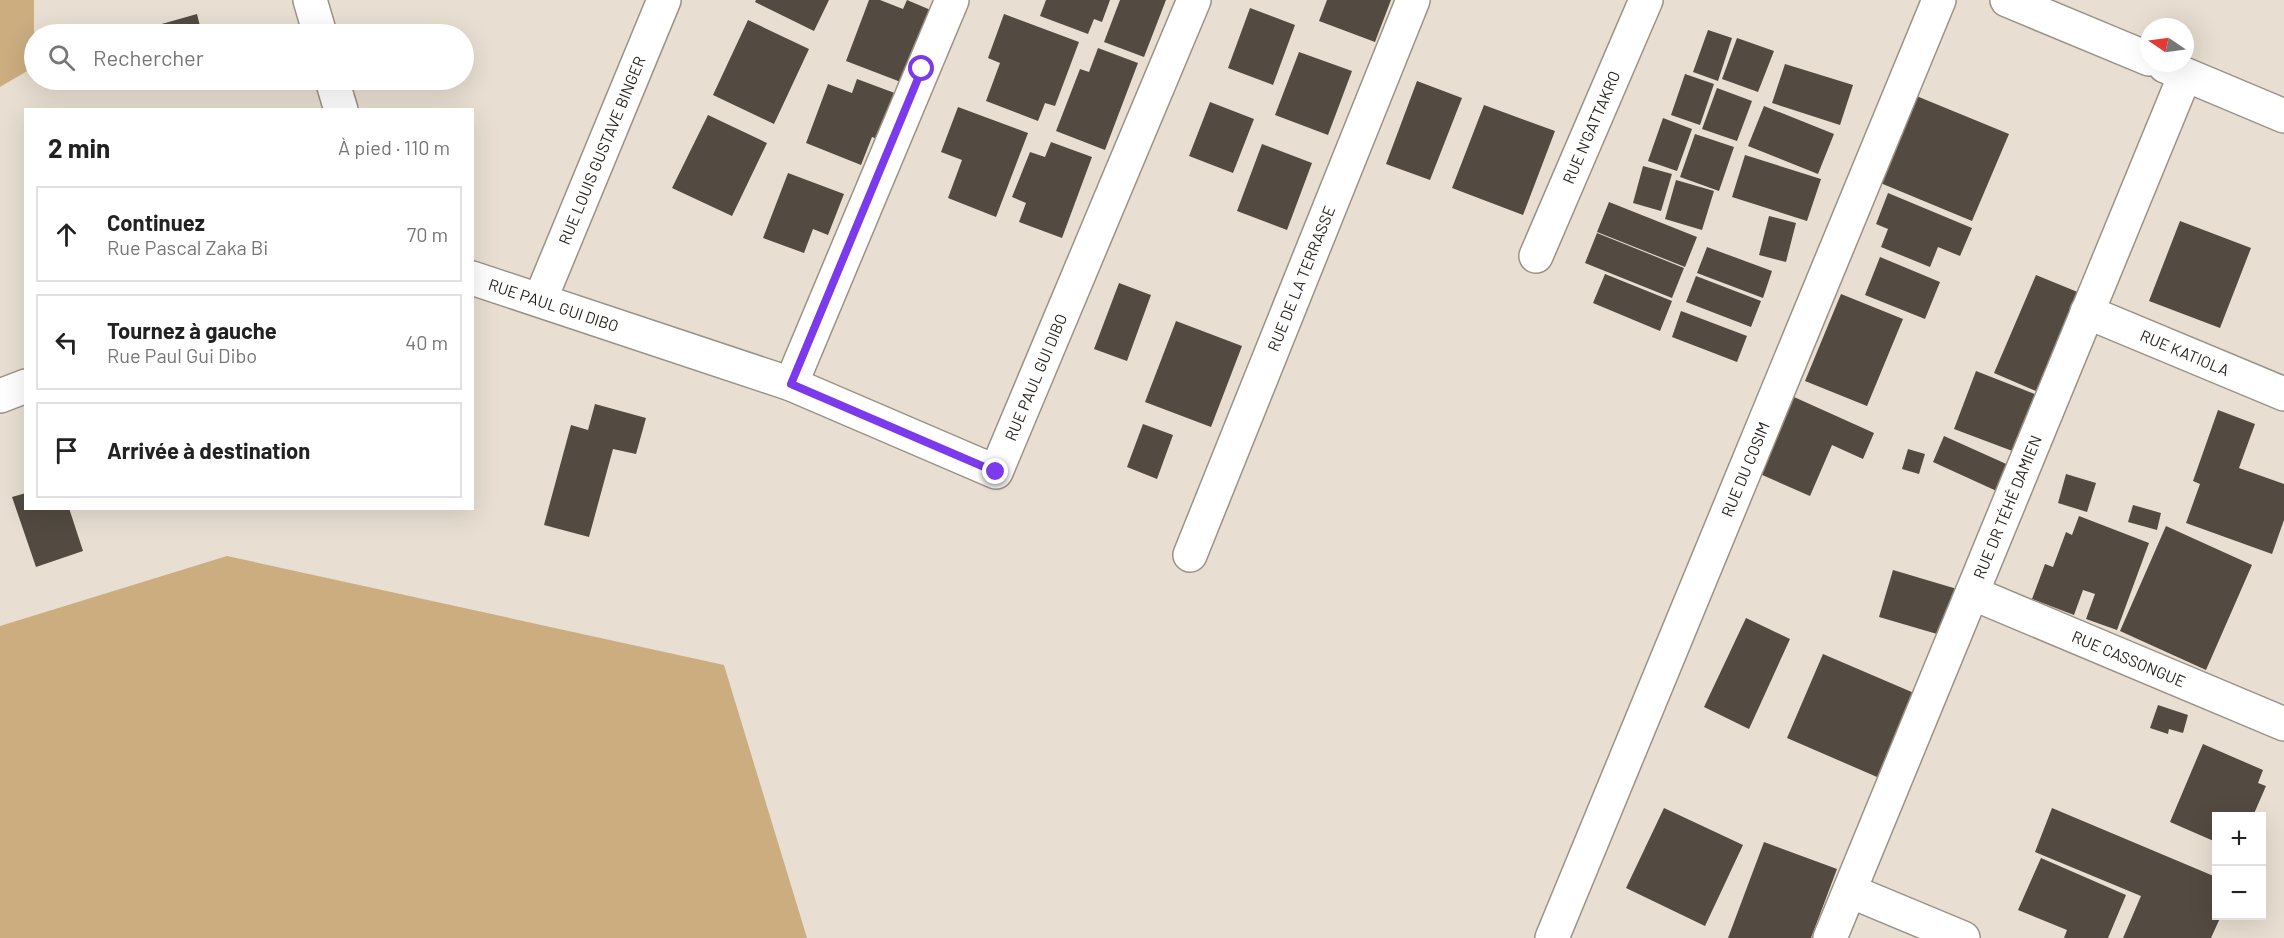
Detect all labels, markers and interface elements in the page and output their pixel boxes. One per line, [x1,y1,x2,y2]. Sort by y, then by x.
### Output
north arrow [2140,18,2194,72]
search box [24,24,474,90]
icon: search [45,41,78,74]
text: Rechercher [93,44,204,70]
street label: RUE LOUIS GUSTAVE BINGER [554,53,649,247]
route start [908,55,934,81]
street label: RUE N'GATTAKRO [1558,68,1623,187]
text: 2 min [48,132,110,163]
text: À pied · 110 m [338,135,450,159]
street label: RUE DE LA TERRASSE [1263,203,1338,354]
text: Continuez [107,209,205,235]
icon: ahead [50,218,83,251]
text: 70 m [407,222,448,246]
text: Rue Pascal Zaka Bi [107,235,268,259]
street label: RUE PAUL GUI DIBO [486,274,621,335]
street label: RUE PAUL GUI DIBO [1000,311,1070,443]
text: Tournez à gauche [107,317,277,343]
street label: RUE KATIOLA [2138,325,2233,379]
icon: left [50,326,83,359]
text: 40 m [405,330,448,354]
text: Rue Paul Gui Dibo [107,343,257,367]
street label: RUE DU COSIM [1717,419,1773,520]
street label: RUE DR TÉHÉ DAMIEN [1969,432,2045,581]
icon: arrive [50,434,83,467]
text: Arrivée à destination [107,437,310,463]
route end [982,458,1008,484]
street label: RUE CASSONGUE [2069,626,2189,691]
map controls [2212,812,2266,920]
button: + [2212,812,2266,866]
button: − [2212,866,2266,920]

